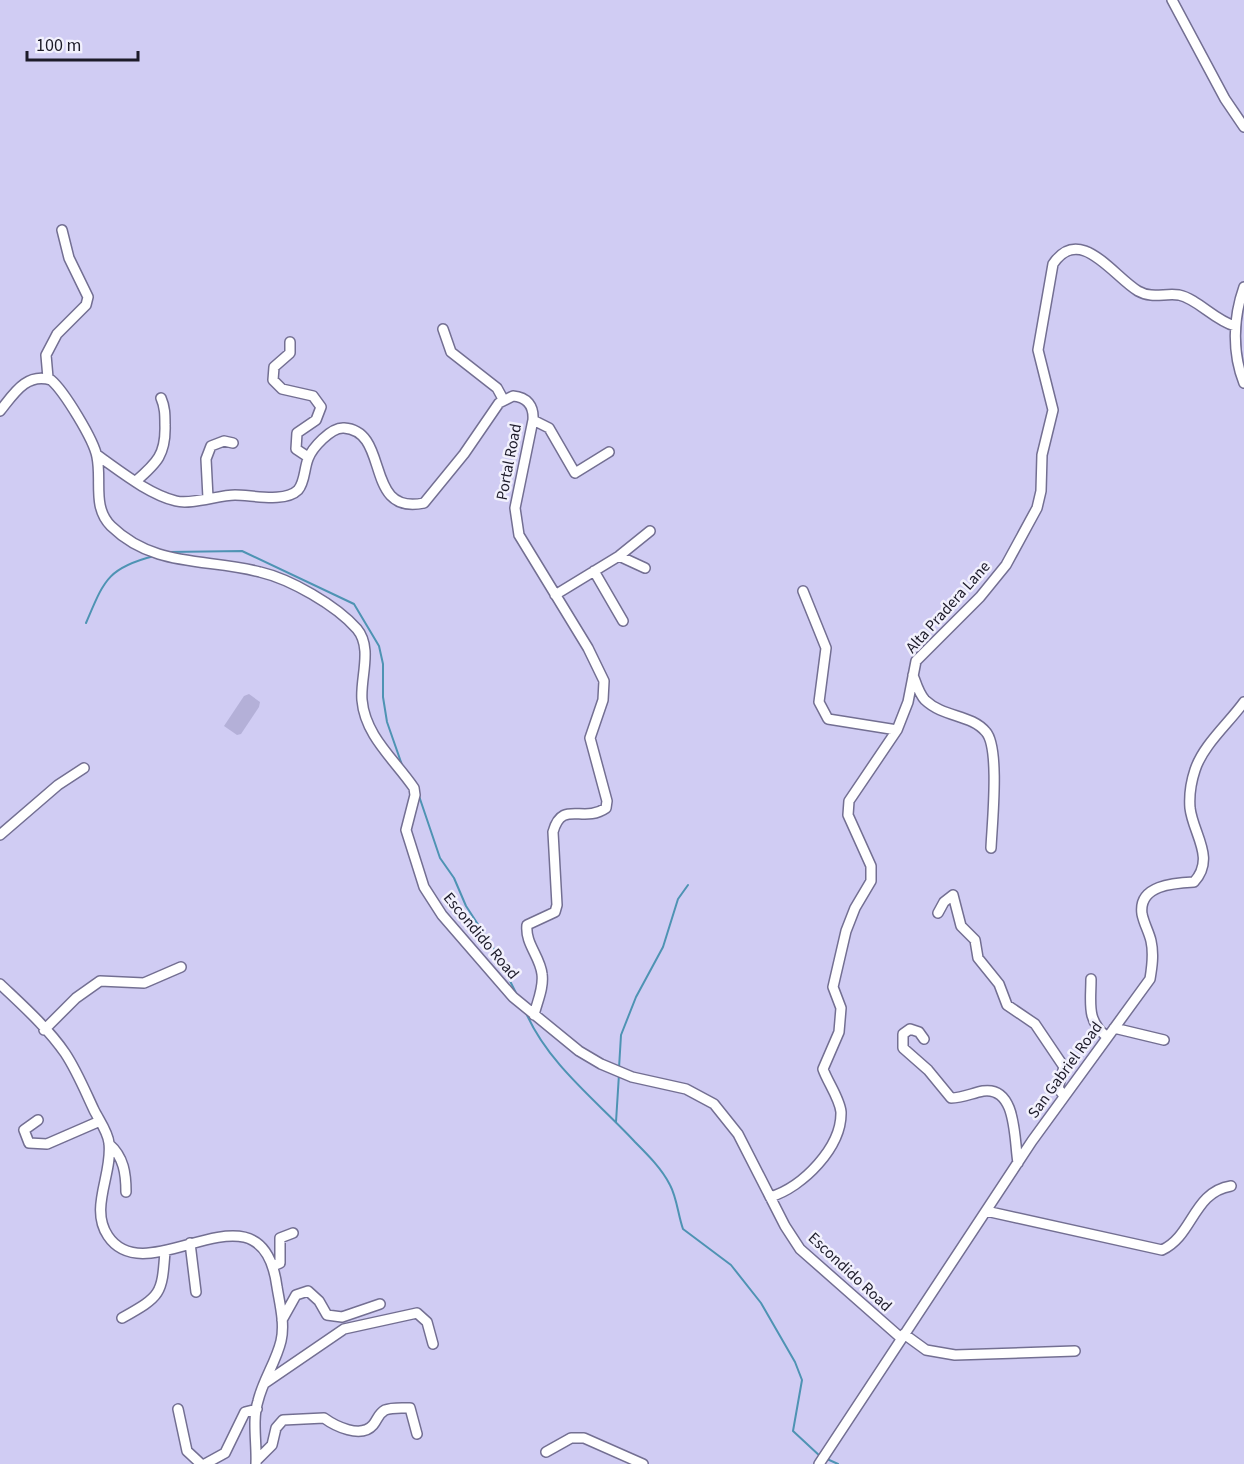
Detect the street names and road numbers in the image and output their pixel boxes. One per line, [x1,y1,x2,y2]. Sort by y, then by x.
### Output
street label: Portal Road [491,422,527,502]
street label: Alta Pradera Lane [901,556,995,658]
street label: Escondido Road [438,888,524,984]
street label: San Gabriel Road [1022,1017,1108,1123]
street label: Escondido Road [803,1227,897,1317]

